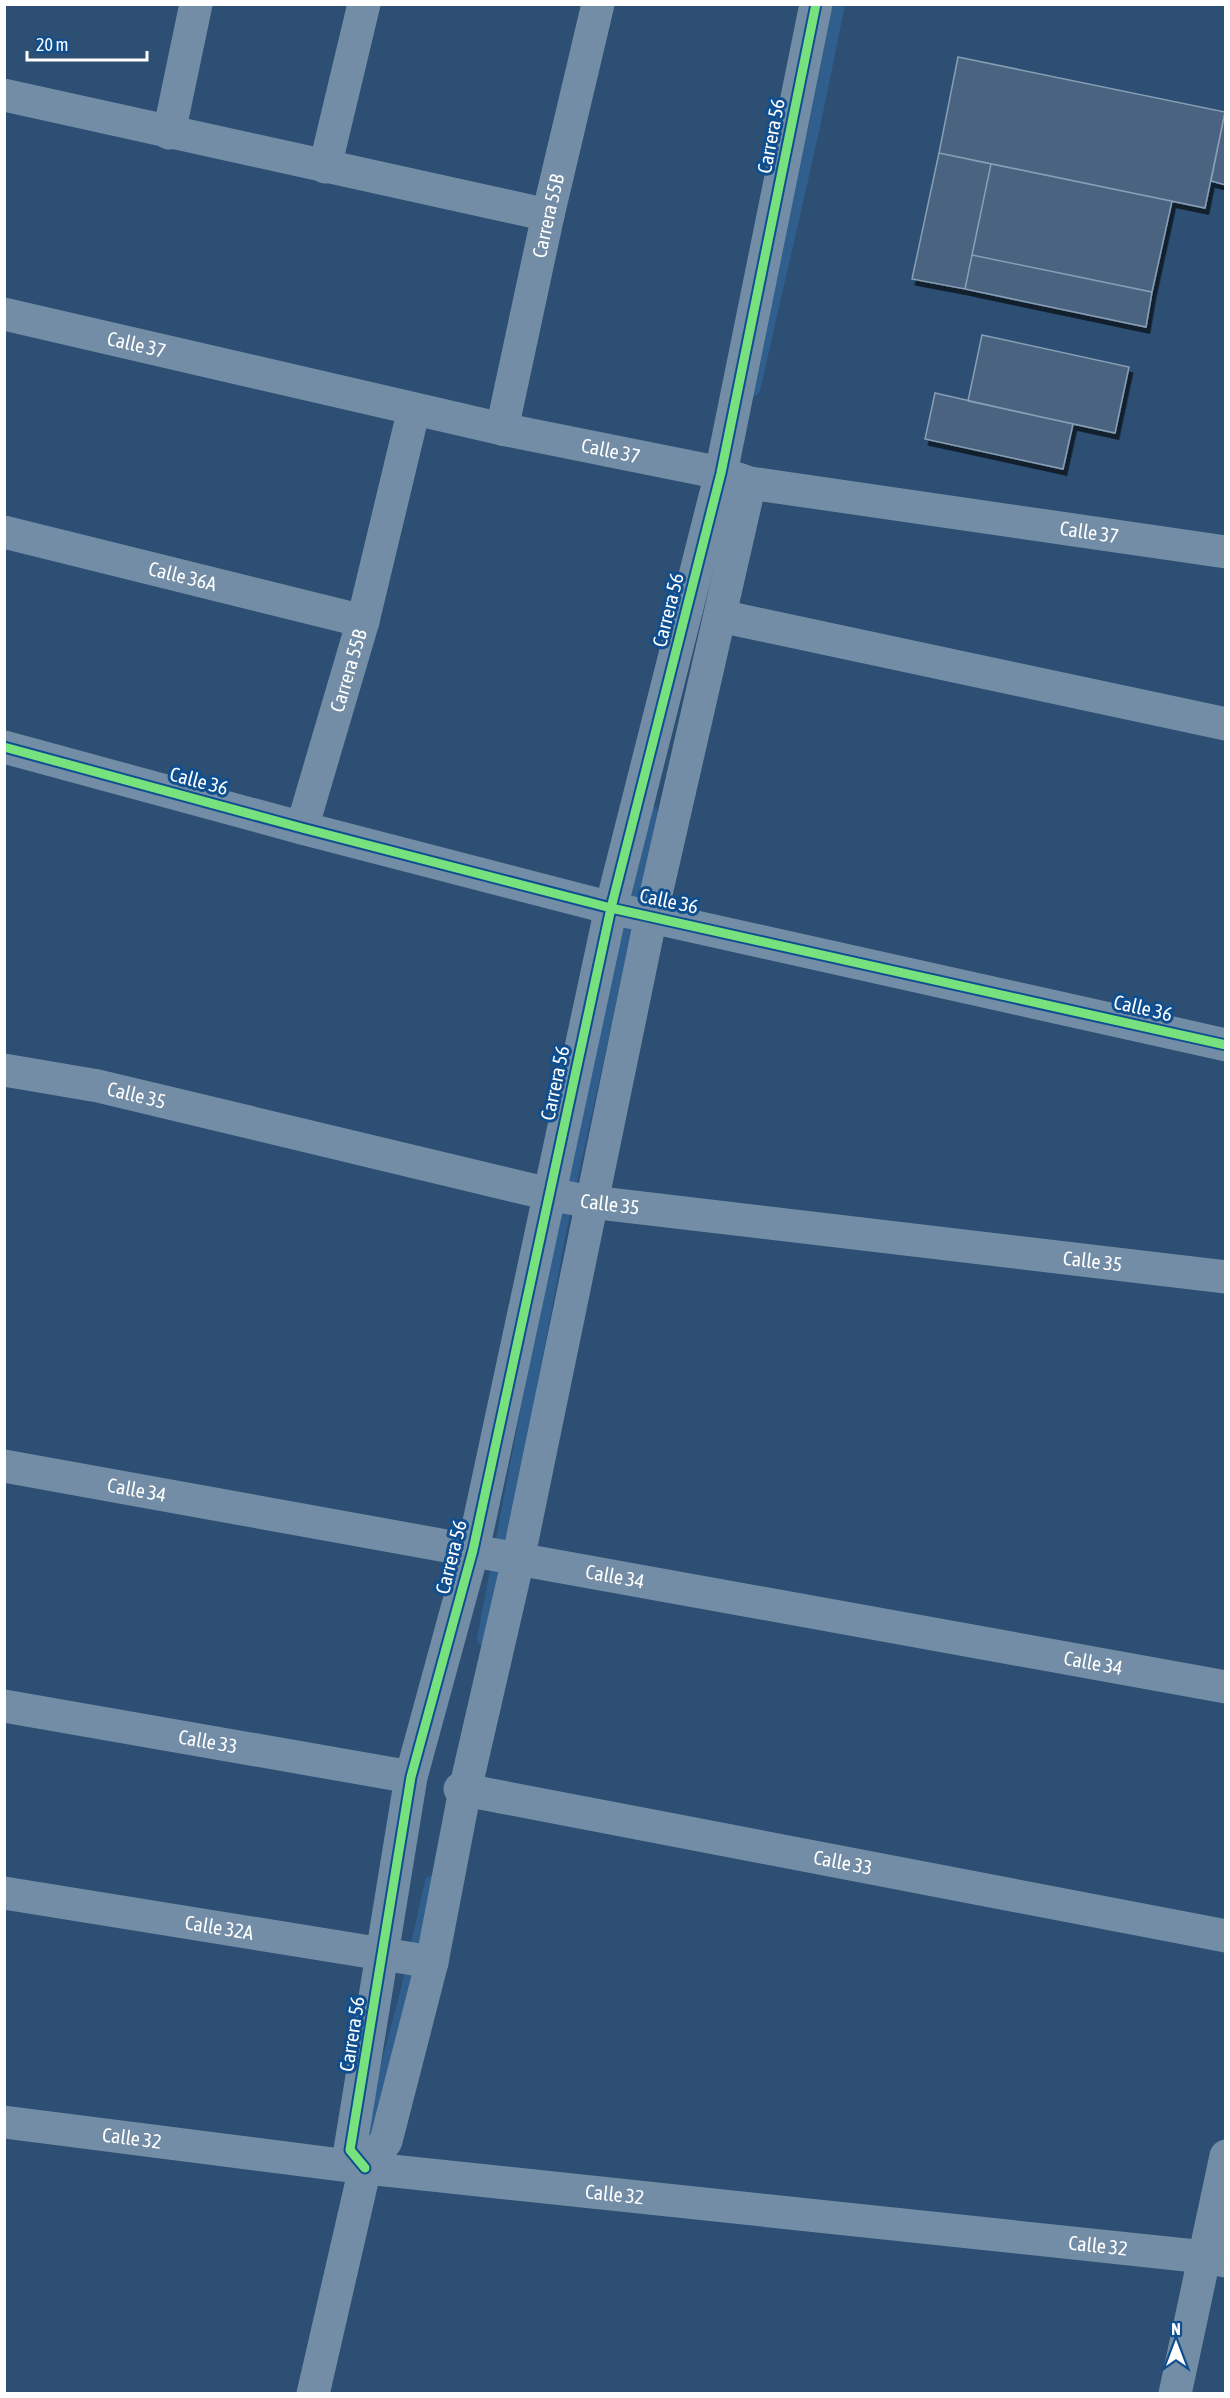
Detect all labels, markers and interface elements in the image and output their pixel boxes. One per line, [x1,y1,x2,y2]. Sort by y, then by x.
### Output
scale bar [27,24,147,62]
text: 20 m [36,34,68,55]
street label: Carrera 56 [752,97,789,175]
street label: Carrera 55B [527,171,568,260]
street label: Calle 37 [105,326,168,362]
street label: Calle 37 [579,433,642,467]
street label: Calle 37 [1058,516,1120,547]
street label: Calle 36A [146,556,219,595]
street label: Carrera 56 [647,570,688,649]
street label: Carrera 55B [325,626,371,715]
street label: Calle 36 [167,762,231,799]
street label: Calle 36 [638,883,701,918]
street label: Calle 36 [1112,990,1175,1025]
street label: Carrera 56 [535,1044,574,1122]
street label: Calle 35 [105,1077,168,1113]
street label: Calle 35 [579,1188,641,1219]
street label: Calle 35 [1062,1246,1124,1276]
street label: Calle 34 [106,1473,168,1506]
street label: Carrera 56 [430,1517,471,1596]
street label: Calle 34 [584,1559,646,1593]
street label: Calle 34 [1062,1646,1125,1679]
street label: Calle 33 [177,1725,239,1758]
street label: Calle 33 [812,1845,874,1879]
street label: Calle 32A [183,1910,255,1944]
street label: Carrera 56 [334,1995,369,2073]
street label: Calle 32 [101,2123,163,2153]
street label: Calle 32 [584,2179,645,2209]
street label: Calle 32 [1067,2231,1129,2260]
north arrow [1146,2314,1206,2374]
text: N [1171,2320,1181,2338]

